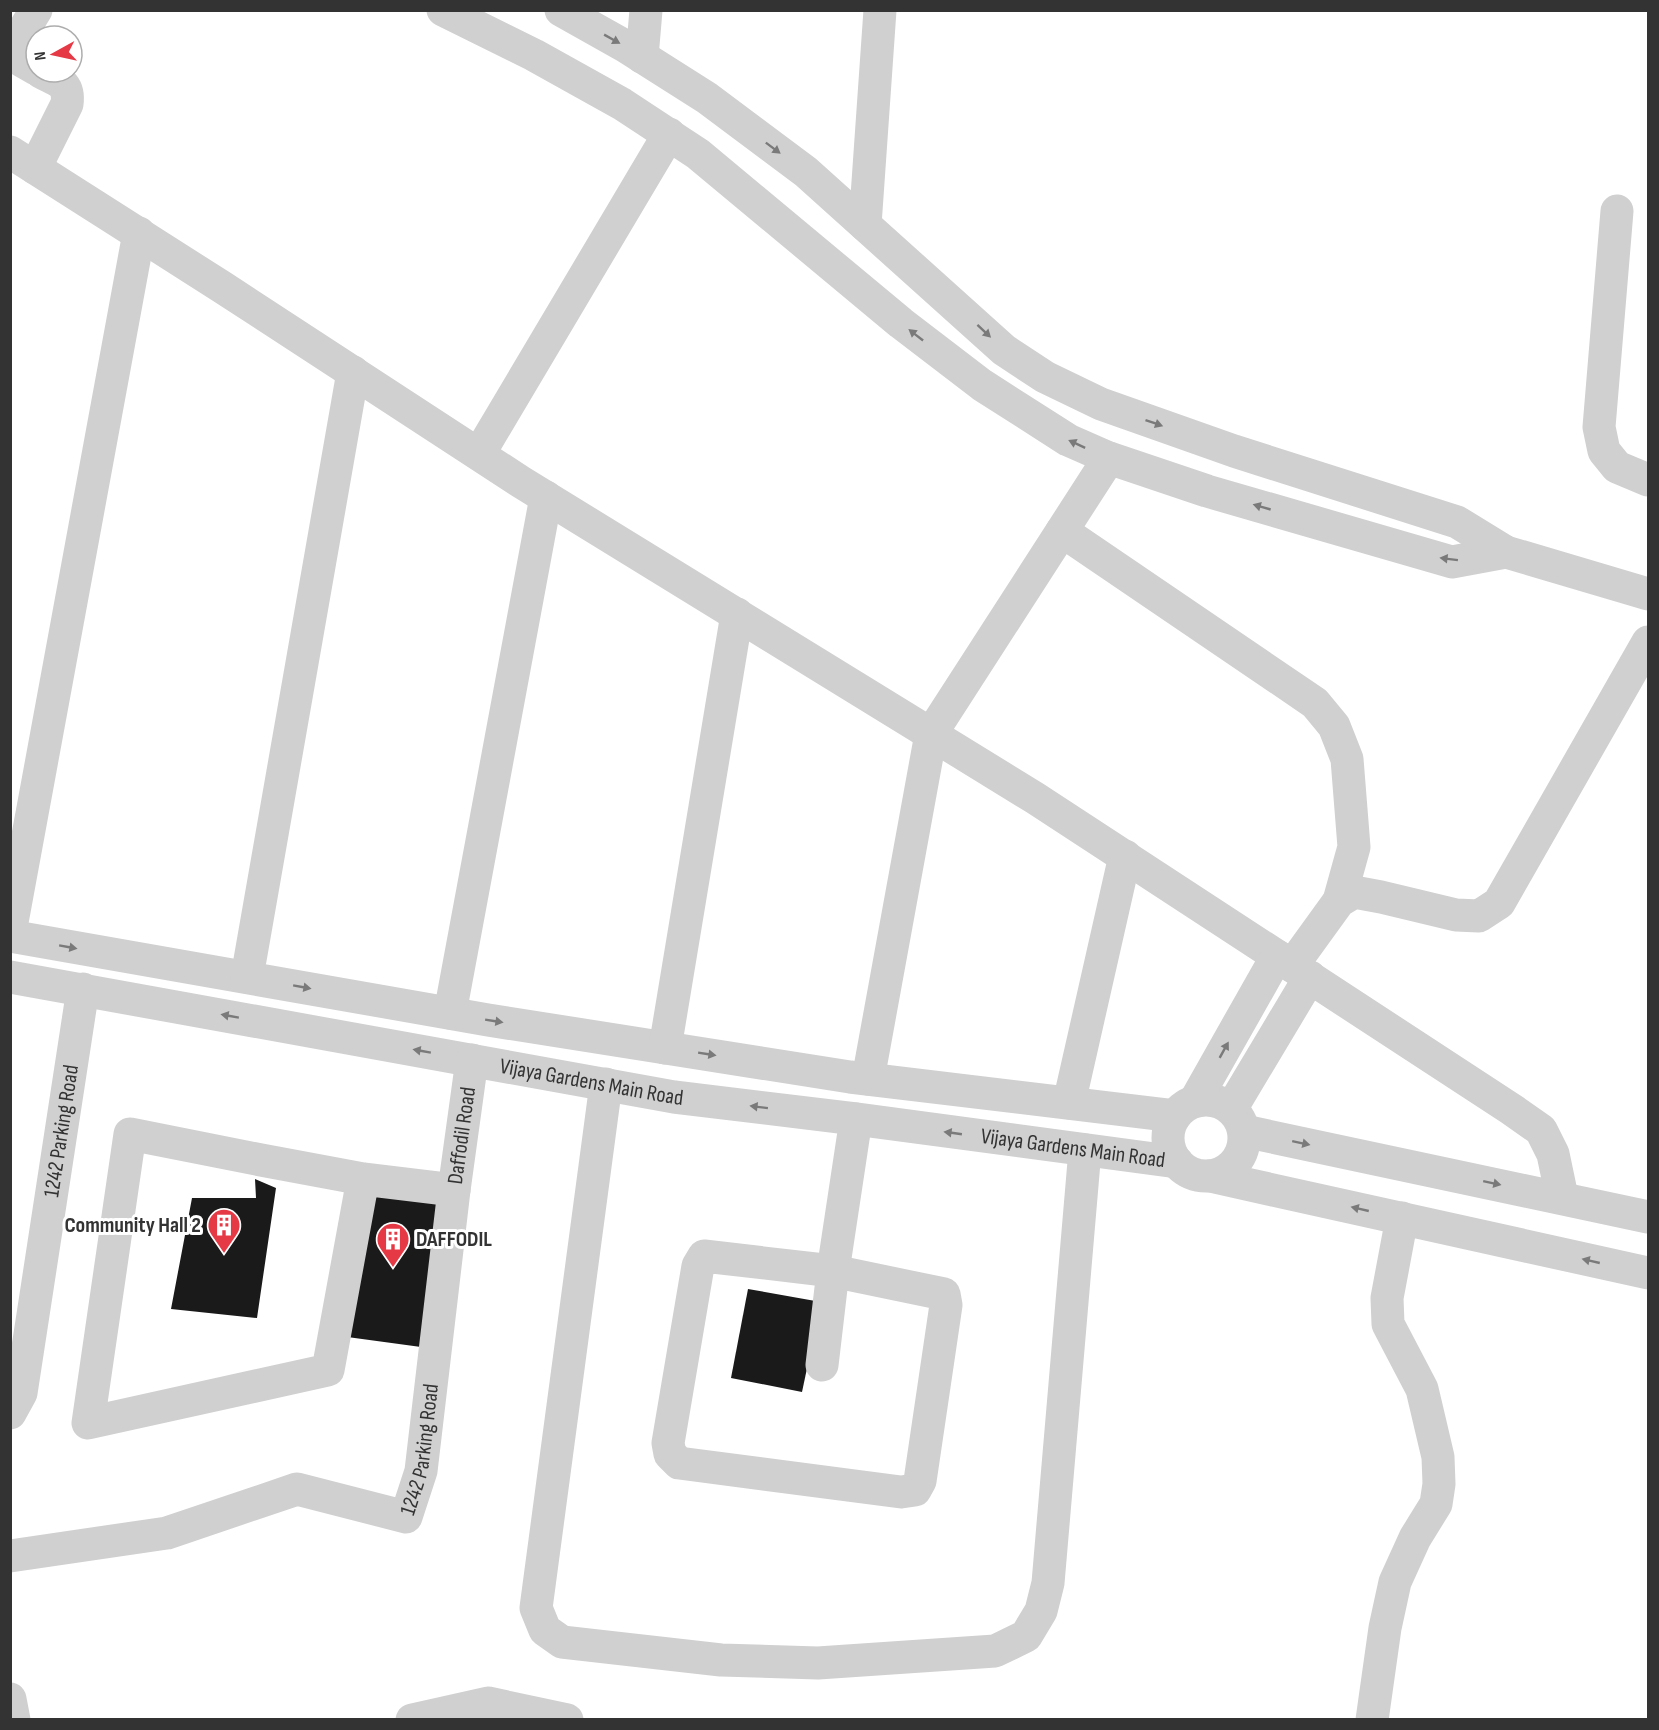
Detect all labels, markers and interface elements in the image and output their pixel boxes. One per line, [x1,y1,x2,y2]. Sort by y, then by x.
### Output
north arrow [24,24,84,84]
one-way arrow [604,34,621,44]
text: N [31,50,51,61]
one-way arrow [766,141,781,153]
one-way arrow [976,324,991,338]
one-way arrow [909,329,924,341]
one-way arrow [1145,418,1163,428]
one-way arrow [1068,439,1086,449]
one-way arrow [1253,502,1271,511]
one-way arrow [1439,555,1458,564]
one-way arrow [59,942,78,951]
one-way arrow [292,983,311,992]
one-way arrow [221,1011,240,1020]
one-way arrow [484,1017,503,1026]
one-way arrow [1218,1042,1228,1059]
one-way arrow [412,1046,431,1055]
one-way arrow [698,1050,717,1059]
street label: Vijaya Gardens Main Road [498,1052,685,1112]
street label: 1242 Parking Road [38,1063,85,1199]
street label: Daffodil Road [441,1085,482,1186]
one-way arrow [750,1103,769,1112]
street label: Vijaya Gardens Main Road [979,1122,1167,1174]
one-way arrow [943,1128,962,1137]
one-way arrow [1292,1139,1311,1148]
one-way arrow [1482,1179,1501,1188]
one-way arrow [1350,1204,1369,1213]
building icon: Community Hall 2 [206,1207,242,1254]
place label: Community Hall 2 [64,1212,201,1239]
building icon: DAFFODIL [375,1221,411,1268]
place label: DAFFODIL [416,1226,492,1253]
one-way arrow [1582,1255,1601,1265]
street label: 1242 Parking Road [394,1382,445,1519]

